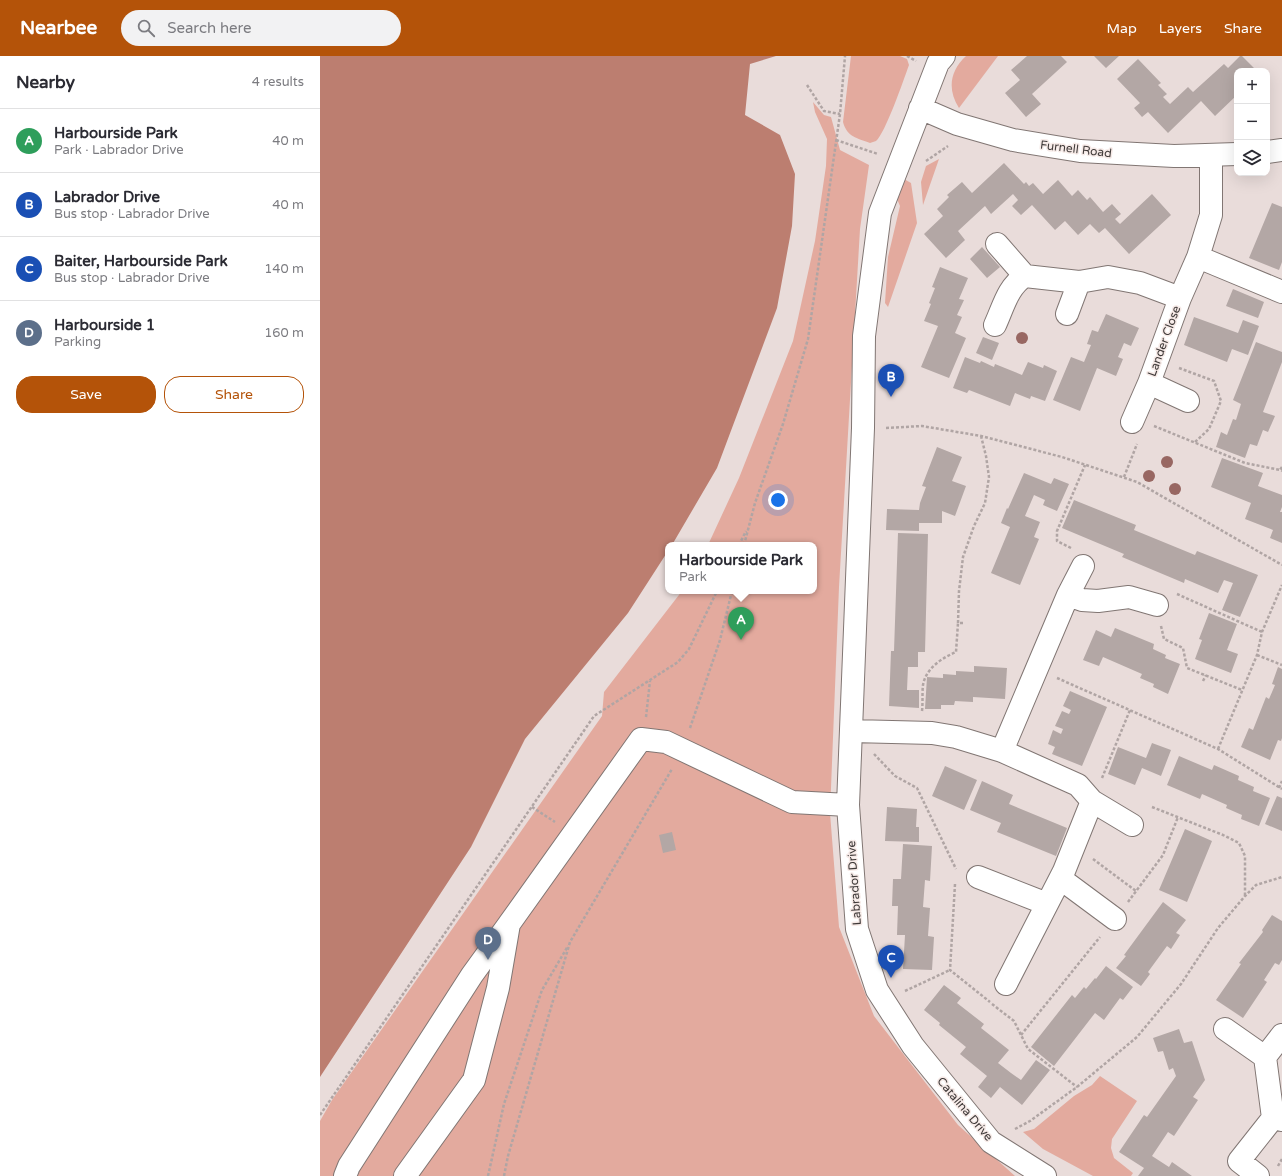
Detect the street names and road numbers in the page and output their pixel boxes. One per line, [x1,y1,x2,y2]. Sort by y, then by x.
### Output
street label: Furnell Road [1039,138,1113,160]
street label: Lander Close [1145,304,1183,378]
street label: Labrador Drive [844,840,864,926]
street label: Catalina Drive [934,1074,996,1144]

